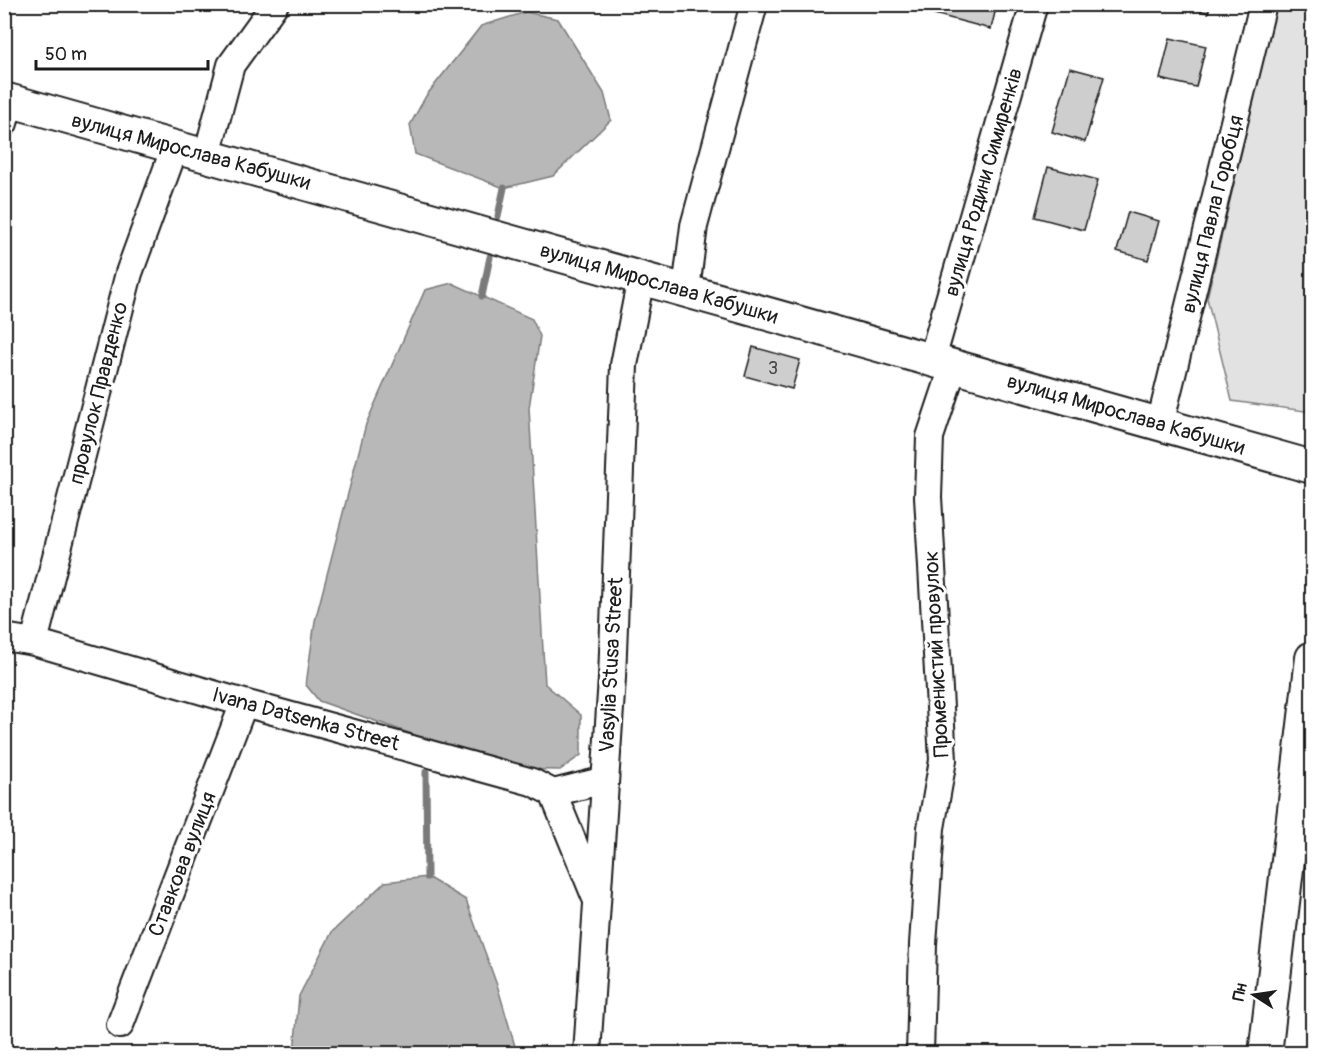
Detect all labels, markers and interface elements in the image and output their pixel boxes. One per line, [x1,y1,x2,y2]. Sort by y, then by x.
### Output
scale bar [36,33,208,71]
text: 50 m [45,43,87,66]
street label: вулиця Родини Симиренків [938,65,1029,300]
street label: вулиця Мирослава Кабушки [68,107,313,196]
street label: вулиця Павла Горобця [1175,112,1250,316]
street label: вулиця Мирослава Кабушки [537,237,781,330]
street label: провулок Правденко [63,299,134,487]
house number: 3 [768,357,778,380]
street label: вулиця Мирослава Кабушки [1004,368,1248,461]
street label: Променистий провулок [918,550,955,758]
street label: Vasylia Stusa Street [593,576,630,753]
street label: Ivana Datsenka Street [209,682,403,758]
street label: Ставкова вулиця [142,788,222,940]
north arrow [1224,965,1284,1025]
text: Пн [1229,981,1252,1003]

